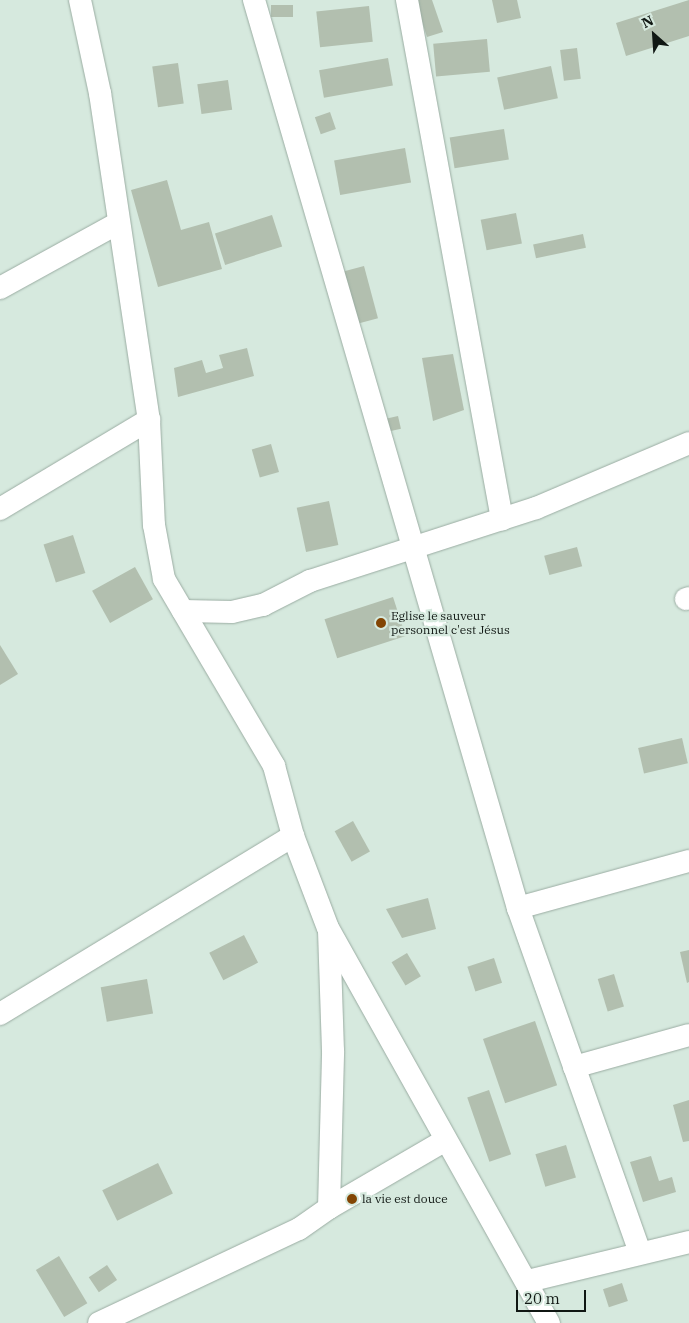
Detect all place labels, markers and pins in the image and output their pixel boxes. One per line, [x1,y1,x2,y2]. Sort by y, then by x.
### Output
place label: Eglise le sauveur personnel c'est Jésus [391,609,510,637]
marker: Eglise le sauveur personnel c'est Jésus [375,617,387,629]
place label: la vie est douce [362,1192,448,1206]
marker: la vie est douce [346,1193,358,1205]

